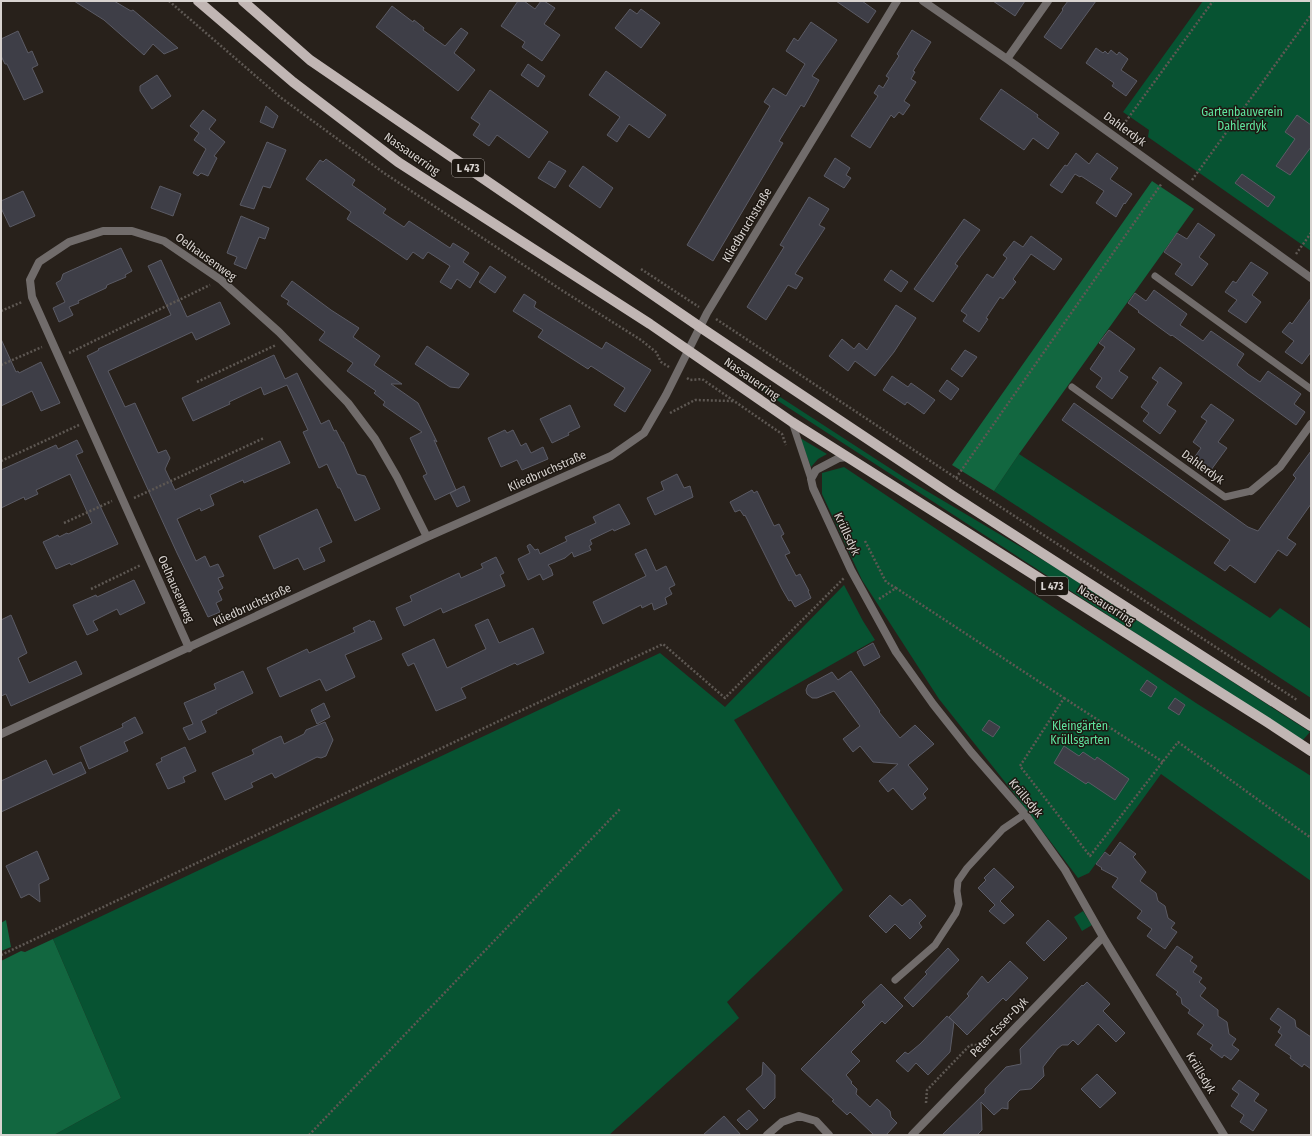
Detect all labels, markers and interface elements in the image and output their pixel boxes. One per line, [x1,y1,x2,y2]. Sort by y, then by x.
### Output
park label: Gartenbauverein Dahlerdyk [1201,105,1283,133]
street label: Dahlerdyk [1101,109,1149,149]
street label: Nassauerring [382,130,443,178]
road number: L 473 [452,159,484,177]
street label: Kliedbruchstraße [719,185,775,265]
street label: Oelhausenweg [173,230,239,284]
street label: Nassauerring [722,355,783,403]
street label: Kliedbruchstraße [506,447,588,495]
street label: Dahlerdyk [1179,447,1227,487]
street label: Krüllsdyk [831,510,863,558]
street label: Oelhausenweg [155,553,197,625]
road number: L 473 [1036,577,1068,595]
street label: Kliedbruchstraße [211,581,293,629]
street label: Nassauerring [1075,582,1137,628]
park label: Kleingärten Krüllsgarten [1050,719,1110,747]
street label: Krüllsdyk [1006,776,1046,820]
street label: Peter-Esser-Dyk [967,994,1031,1060]
street label: Krüllsdyk [1183,1050,1219,1097]

